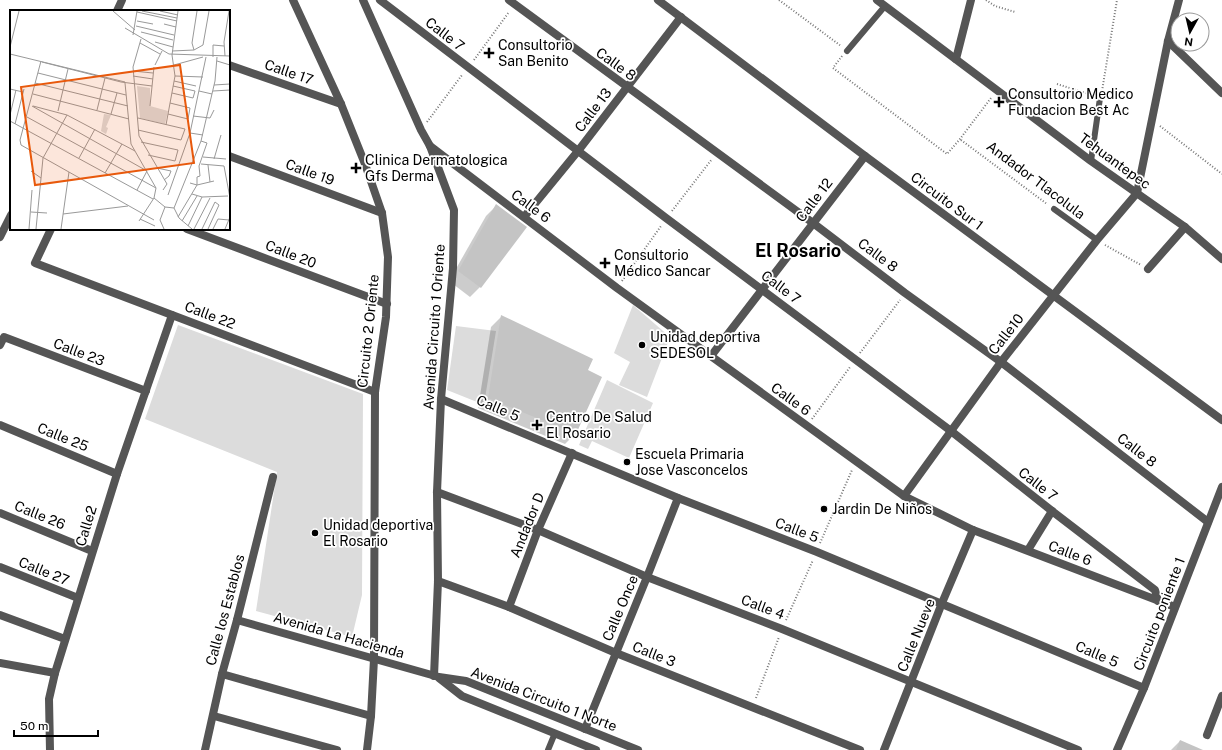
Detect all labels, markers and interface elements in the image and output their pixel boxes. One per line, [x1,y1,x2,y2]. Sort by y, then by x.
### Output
inset map [10,10,230,230]
north arrow [1170,12,1210,52]
street label: Calle 7 [422,14,468,54]
text: N [1184,35,1194,48]
place label: Consultorio San Benito [498,37,573,69]
street label: Calle 8 [593,44,639,84]
marker: Consultorio San Benito [483,47,495,59]
street label: Calle 17 [262,56,316,88]
street label: Calle 13 [571,85,615,135]
place label: Consultorio Medico Fundacion Best Ac [1008,86,1134,118]
marker: Consultorio Medico Fundacion Best Ac [993,96,1005,108]
street label: Tehuantepec [1076,130,1154,192]
street label: Andador Tlacolula [984,138,1088,222]
place label: Clinica Dermatologica Gfs Derma [365,152,508,184]
street label: Calle 19 [283,156,337,188]
marker: Clinica Dermatologica Gfs Derma [350,162,362,174]
street label: Circuito Sur 1 [908,169,986,233]
street label: Calle 12 [792,175,836,225]
street label: Calle 6 [508,186,554,226]
street label: Calle 8 [855,235,901,275]
street label: Calle 20 [263,237,319,271]
district label: El Rosario [755,240,841,261]
street label: Avenida Circuito 1 Oriente [420,243,448,411]
place label: Consultorio Médico Sancar [614,247,711,279]
marker: Consultorio Médico Sancar [599,257,611,269]
street label: Calle 7 [758,267,804,307]
street label: Circuito 2 Oriente [354,273,382,389]
street label: Calle 22 [182,298,238,332]
street label: Calle10 [985,310,1027,358]
place label: Unidad deportiva SEDESOL [650,329,760,361]
street label: Calle 23 [51,335,107,369]
marker: Unidad deportiva SEDESOL [637,340,647,350]
street label: Calle 6 [768,379,814,419]
street label: Calle 5 [474,392,522,424]
place label: Centro De Salud El Rosario [546,409,652,441]
marker: Centro De Salud El Rosario [531,419,543,431]
street label: Calle 25 [35,420,91,454]
street label: Calle 8 [1114,430,1160,470]
place label: Escuela Primaria Jose Vasconcelos [635,446,748,478]
marker: Escuela Primaria Jose Vasconcelos [622,457,632,467]
street label: Calle 7 [1015,464,1061,504]
street label: Andador D [507,490,547,560]
street label: Calle 26 [12,498,68,533]
place label: Jardin De Niños [832,501,932,517]
street label: Calle2 [72,504,100,548]
marker: Jardin De Niños [819,504,829,514]
street label: Calle 5 [773,514,821,546]
place label: Unidad deportiva El Rosario [323,517,433,549]
marker: Unidad deportiva El Rosario [310,528,320,538]
street label: Calle 6 [1046,537,1094,569]
street label: Calle los Establos [202,553,248,667]
street label: Calle 27 [16,554,72,588]
street label: Circuito poniente 1 [1130,555,1188,673]
street label: Calle Once [599,573,641,643]
street label: Calle 4 [739,591,787,623]
street label: Calle Nueve [894,596,938,674]
street label: Avenida La Hacienda [272,609,406,661]
street label: Calle 3 [630,638,678,670]
street label: Calle 5 [1073,638,1121,670]
street label: Avenida Circuito 1 Norte [469,664,619,734]
scale bar [14,712,98,738]
text: 50 m [20,719,48,733]

